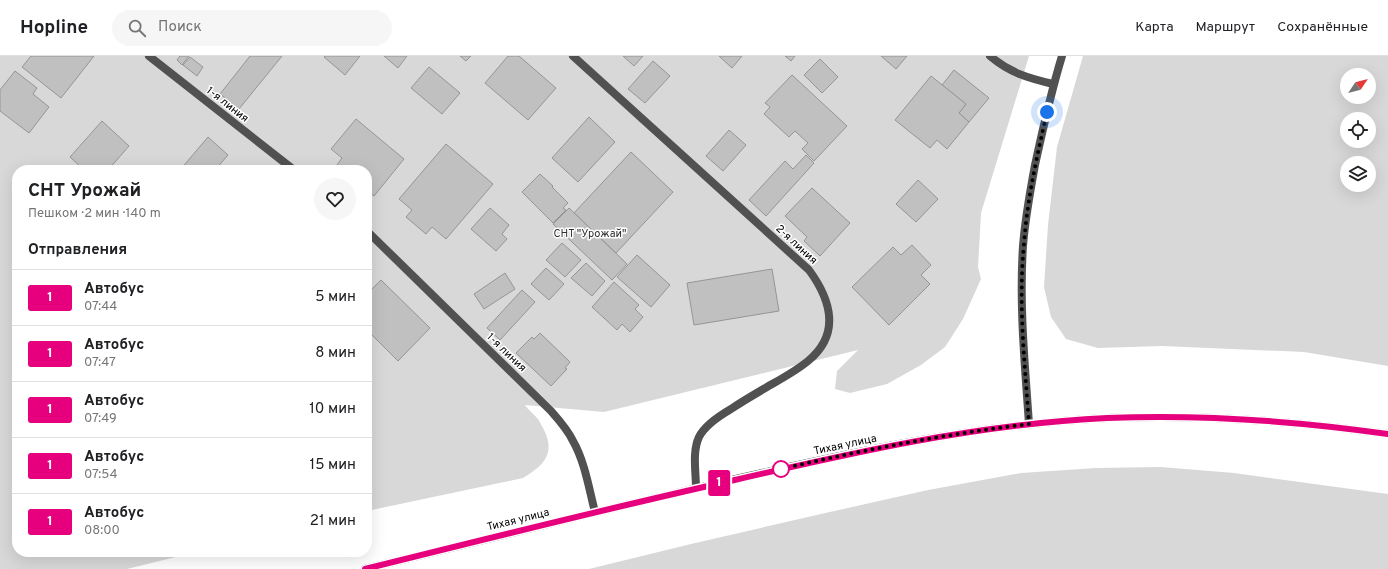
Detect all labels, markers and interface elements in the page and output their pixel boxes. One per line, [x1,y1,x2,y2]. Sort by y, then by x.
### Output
search box [112,10,392,46]
text: Hopline [20,16,88,40]
icon: search [126,17,148,39]
text: Поиск [158,18,202,37]
text: Карта [1135,19,1174,36]
text: Маршрут [1196,19,1255,36]
text: Сохранённые [1277,19,1368,36]
north arrow [1340,68,1376,104]
map controls [1340,68,1376,192]
street label: 1-я линия [203,84,251,126]
your location [1037,102,1057,122]
button: locate [1340,112,1376,148]
button: layers [1340,156,1376,192]
button: heart [314,178,356,220]
text: СНТ Урожай [28,179,141,203]
text: Пешком · 2 мин · 140 m [28,206,161,222]
street label: 2-я линия [772,222,820,268]
park label: СНТ "Урожай" [554,227,626,241]
text: Отправления [28,241,127,260]
text: Автобус [84,280,144,299]
text: 5 мин [315,288,356,307]
text: 1 [47,289,53,306]
text: 07:44 [84,299,117,315]
street label: 1-я линия [483,330,529,375]
text: Автобус [84,336,144,355]
text: 8 мин [315,344,356,363]
text: 1 [47,345,53,362]
text: 07:47 [84,355,116,371]
text: Автобус [84,392,144,411]
text: 10 мин [309,400,356,419]
text: 1 [47,401,53,418]
text: 07:49 [84,411,117,427]
street label: Тихая улица [813,431,878,458]
text: Автобус [84,448,144,467]
text: 15 мин [310,456,356,475]
text: 1 [47,457,53,474]
unlabelled marker [772,460,790,478]
text: 07:54 [84,467,118,483]
line badge: 1 [706,470,732,496]
text: 1 [716,474,722,491]
text: Автобус [84,504,144,523]
street label: Тихая улица [486,505,551,534]
text: 21 мин [310,512,356,531]
text: 1 [47,513,53,530]
text: 08:00 [84,523,120,539]

